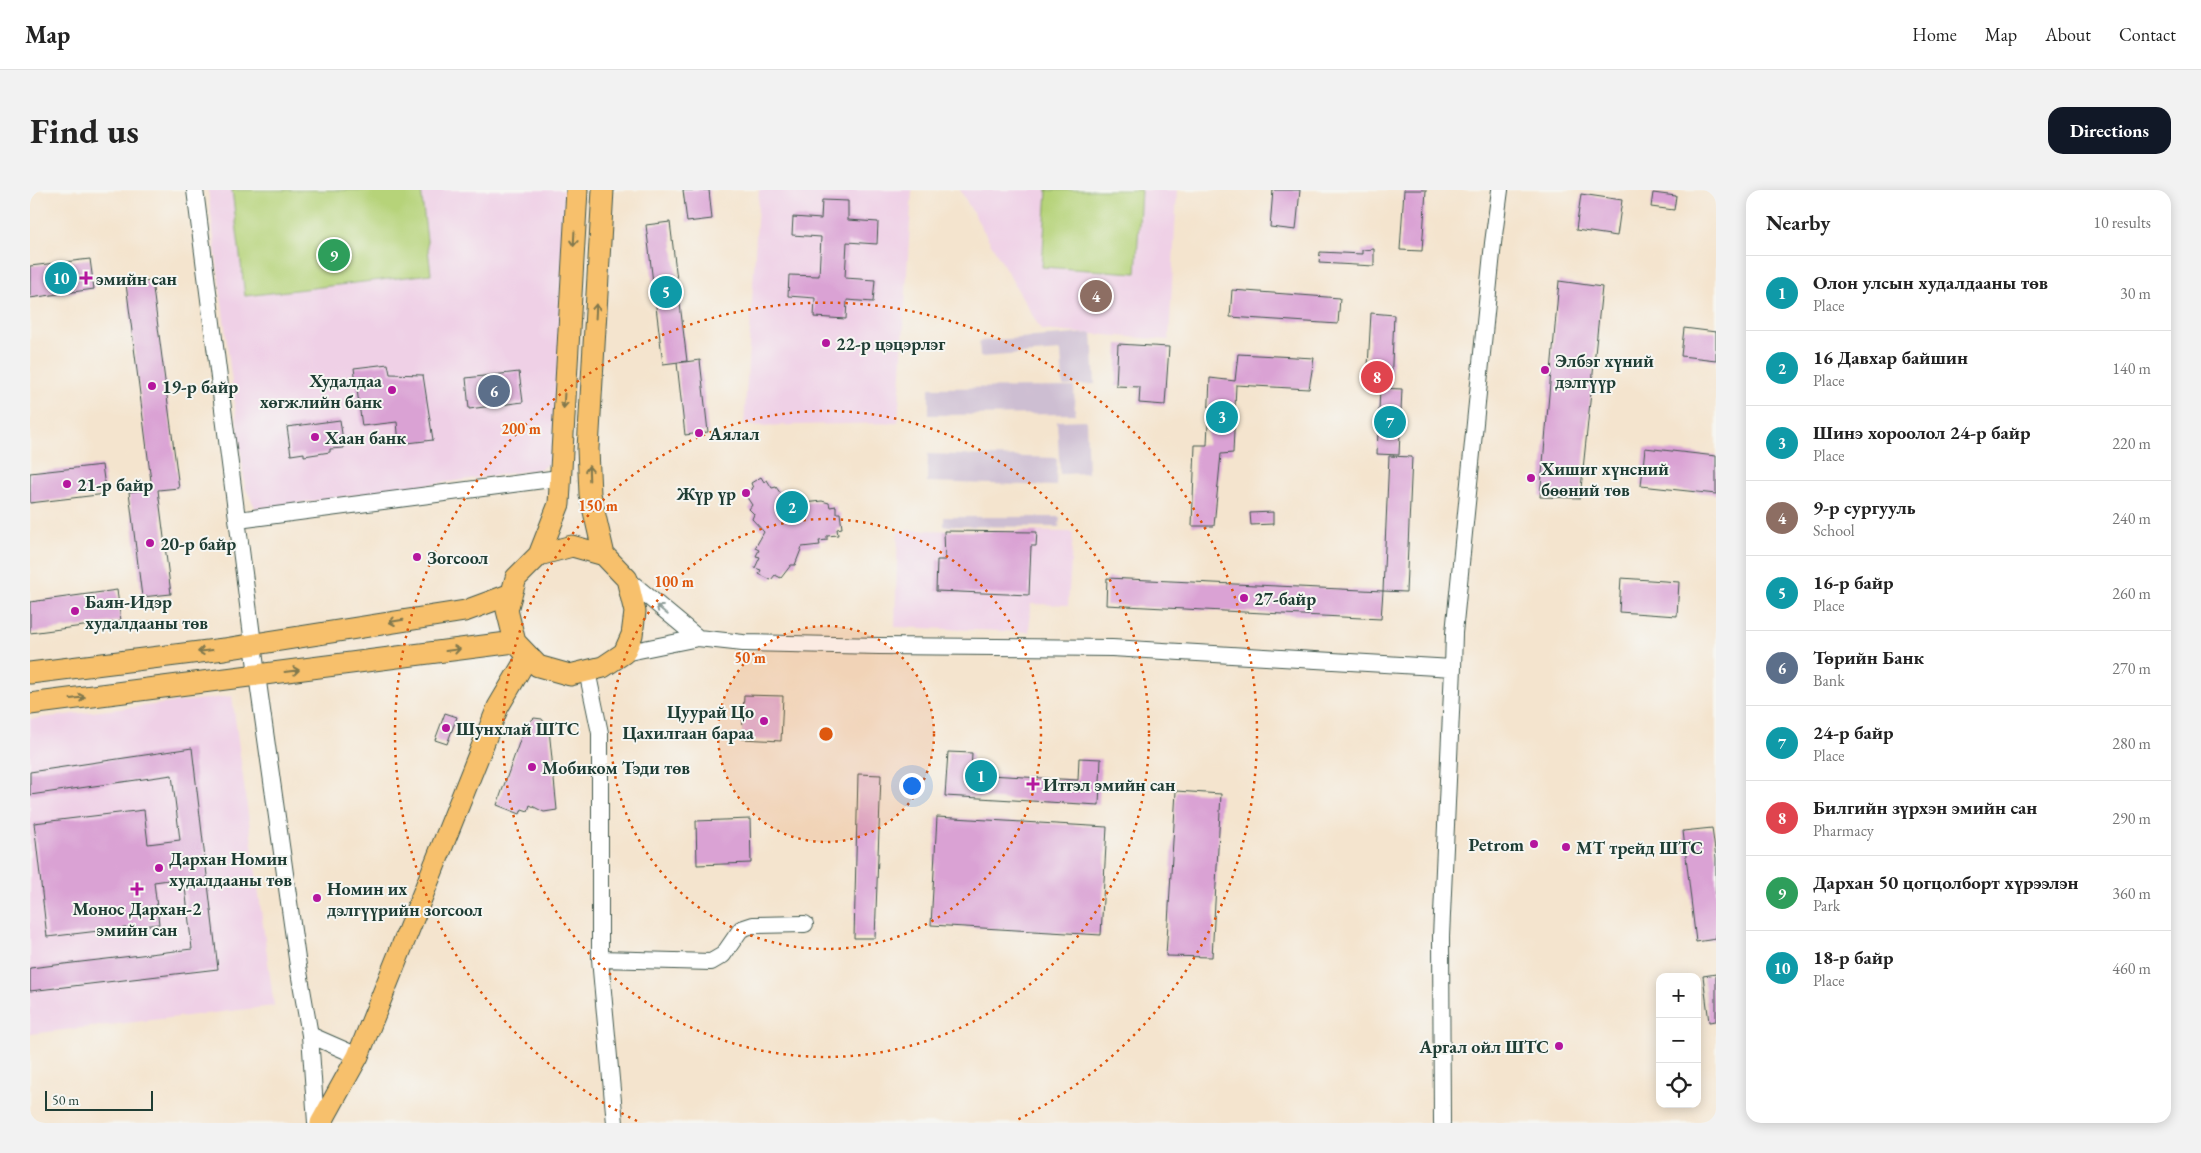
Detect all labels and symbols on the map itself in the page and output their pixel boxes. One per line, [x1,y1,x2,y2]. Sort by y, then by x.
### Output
one-way arrow [569,230,578,246]
pin: 9 [318,236,350,274]
pin: 10 [45,259,77,297]
place label: эмийн сан [96,267,178,290]
marker: эмийн сан [80,272,92,284]
pin: 5 [650,273,682,311]
pin: 4 [1080,277,1112,315]
one-way arrow [592,303,601,319]
place label: 22-р цэцэрлэг [836,332,945,355]
marker: 22-р цэцэрлэг [820,337,832,349]
place label: Элбэг хүний дэлгүүр [1555,349,1654,393]
pin: 8 [1361,358,1393,396]
marker: Элбэг хүний дэлгүүр [1539,364,1551,376]
place label: Худалдаа хөгжлийн банк [260,369,382,413]
pin: 6 [478,372,510,410]
place label: 19-р байр [162,375,238,398]
marker: 19-р байр [146,380,158,392]
marker: Худалдаа хөгжлийн банк [386,384,398,396]
one-way arrow [559,393,568,409]
pin: 3 [1206,398,1238,436]
pin: 7 [1374,403,1406,441]
text: 200 m [501,419,541,438]
place label: Аялал [708,422,759,445]
place label: Хаан банк [324,426,406,449]
marker: Аялал [693,427,705,439]
marker: Хаан банк [309,431,321,443]
place label: Хишиг хүнсний бөөний төв [1540,457,1669,501]
one-way arrow [584,465,594,482]
marker: Хишиг хүнсний бөөний төв [1525,472,1537,484]
place label: 21-р байр [77,473,153,496]
marker: 21-р байр [61,478,73,490]
place label: Жүр үр [676,482,736,505]
marker: Жүр үр [740,487,752,499]
pin: 2 [776,488,808,526]
text: 150 m [578,496,618,515]
place label: 20-р байр [160,532,236,555]
marker: 20-р байр [144,537,156,549]
place label: Зогсоол [427,546,488,569]
marker: Зогсоол [411,551,423,563]
text: 100 m [654,572,694,591]
place label: 27-байр [1254,587,1316,610]
place label: Баян-Идэр худалдааны төв [85,590,208,634]
marker: 27-байр [1238,592,1250,604]
one-way arrow [656,604,669,615]
marker: Баян-Идэр худалдааны төв [69,605,81,617]
one-way arrow [388,617,404,627]
one-way arrow [444,644,460,654]
one-way arrow [198,646,214,656]
text: 50 m [734,648,766,667]
one-way arrow [283,666,299,676]
one-way arrow [70,693,86,703]
place label: Цуурай Цо Цахилгаан бараа [622,700,754,744]
marker: Цуурай Цо Цахилгаан бараа [758,715,770,727]
place label: Шунхлай ШТС [456,717,580,740]
marker: Шунхлай ШТС [440,722,452,734]
centre of rings [817,725,835,743]
place label: Мобиком Тэди төв [542,756,690,779]
pin: 1 [965,757,997,795]
marker: Мобиком Тэди төв [526,761,538,773]
your location [899,773,925,799]
place label: Итгэл эмийн сан [1043,773,1176,796]
marker: Итгэл эмийн сан [1027,778,1039,790]
place label: Petrom [1469,833,1524,856]
place label: МТ трейд ШТС [1576,836,1703,859]
marker: Petrom [1528,838,1540,850]
marker: МТ трейд ШТС [1560,841,1572,853]
place label: Дархан Номин худалдааны төв [169,847,292,891]
marker: Дархан Номин худалдааны төв [153,862,165,874]
place label: Номин их дэлгүүрийн зогсоол [327,877,483,921]
marker: Монос Дархан-2 эмийн сан [131,883,143,895]
marker: Номин их дэлгүүрийн зогсоол [311,892,323,904]
place label: Монос Дархан-2 эмийн сан [72,897,202,941]
place label: Аргал ойл ШТС [1418,1035,1549,1058]
marker: Аргал ойл ШТС [1553,1040,1565,1052]
scale bar [45,1088,152,1111]

